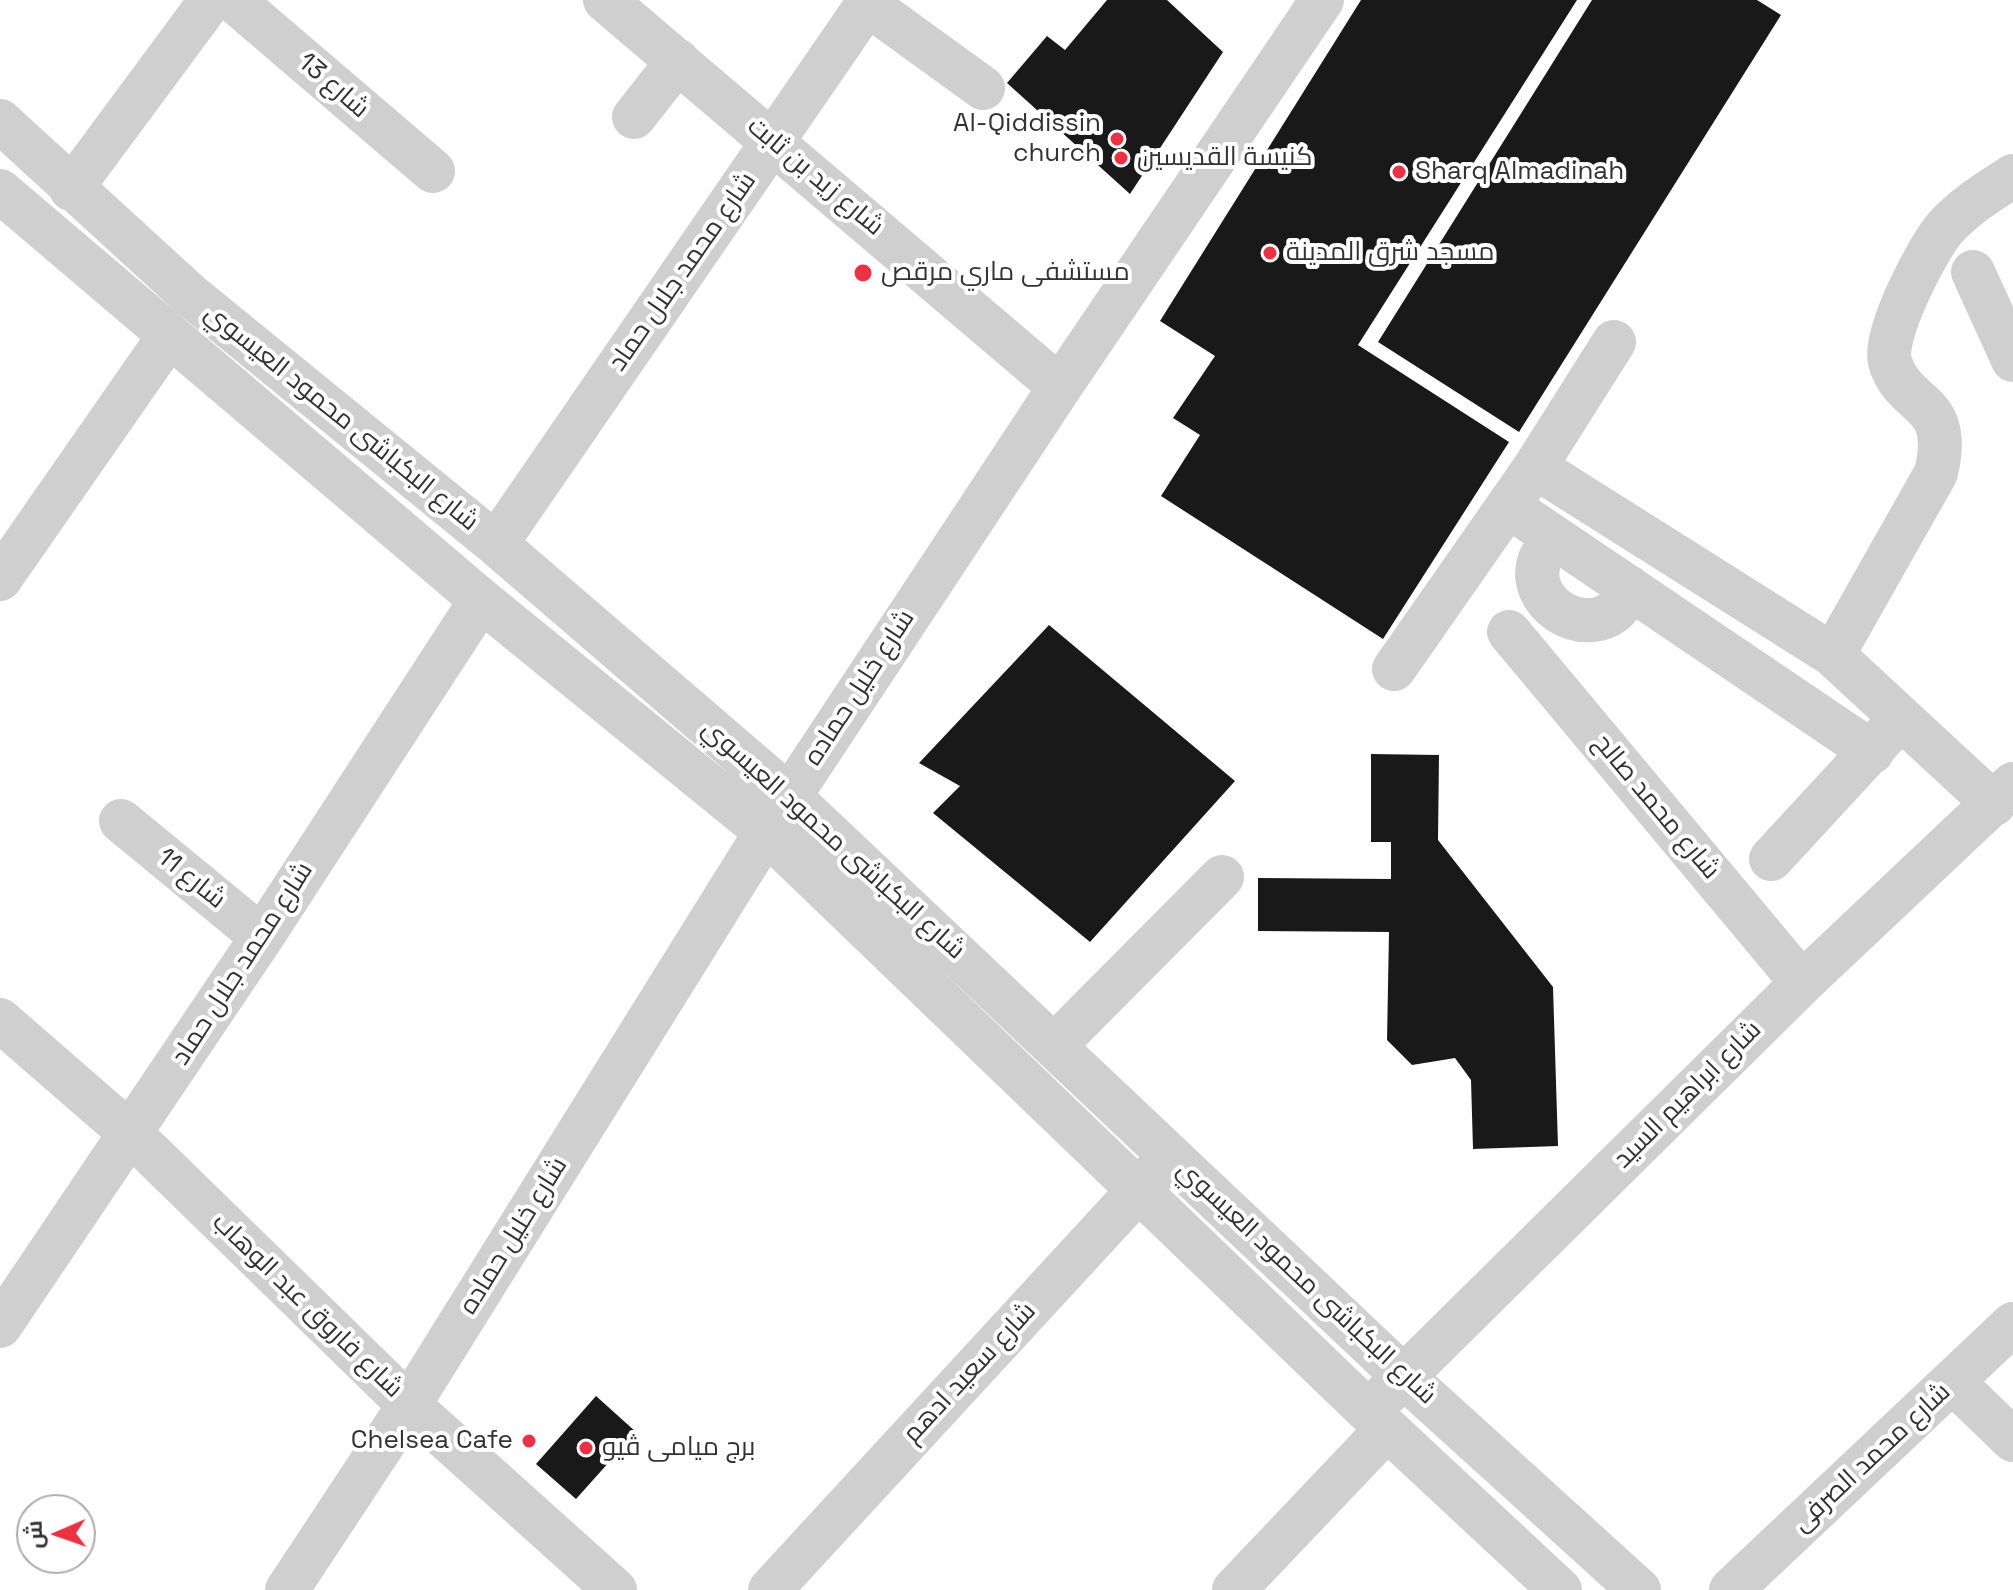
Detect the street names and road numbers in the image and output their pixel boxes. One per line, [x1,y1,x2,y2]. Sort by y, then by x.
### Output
street label: شارع 13 [291,47,375,125]
street label: شارع زيد بن ثابت [741,111,889,243]
street label: شارع محمد جلال حماد [603,167,763,377]
street label: شارع البكباشى محمود العيسوي [198,298,484,538]
street label: شارع خليل حماده [798,604,922,772]
street label: شارع البكباشى محمود العيسوي [695,714,971,966]
street label: شارع محمد صالح [1586,728,1726,886]
street label: شارع 11 [151,842,231,916]
street label: شارع محمد جلال حماد [166,857,320,1071]
street label: شارع ابراهيم السيد [1608,1015,1768,1175]
street label: شارع خليل حماده [453,1152,575,1320]
street label: شارع البكباشى محمود العيسوي [1170,1155,1442,1411]
street label: شارع فاروق عبد الوهاب [205,1207,409,1405]
street label: شارع سعيد ادهم [897,1296,1043,1450]
street label: شارع محمد الصرفى [1787,1377,1957,1539]

